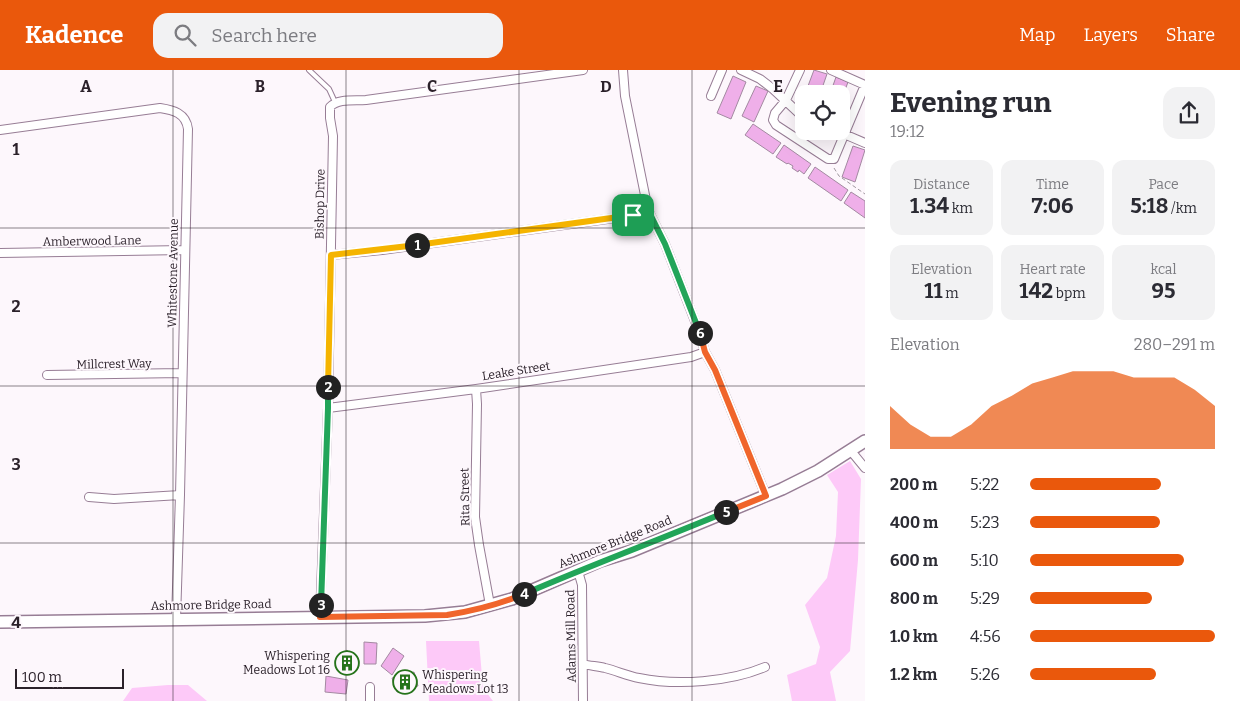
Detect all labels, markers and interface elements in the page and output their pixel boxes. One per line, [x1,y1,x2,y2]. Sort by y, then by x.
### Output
search box [153,13,503,58]
text: Kadence [25,21,123,49]
icon: search [171,21,199,49]
text: Search here [211,24,317,47]
text: Map [1019,24,1055,46]
text: Layers [1083,24,1138,46]
text: Share [1166,24,1215,46]
text: A [80,77,92,96]
text: B [255,77,265,96]
text: C [427,77,437,96]
text: D [600,77,612,96]
text: E [773,77,783,96]
map controls [795,85,850,140]
button: locate [795,85,850,140]
text: Evening run [890,86,1051,119]
button: share [1163,87,1215,139]
text: 19:12 [890,122,924,141]
text: 1 [13,140,20,159]
street label: Bishop Drive [312,169,328,239]
text: Distance [913,176,970,193]
text: Time [1036,176,1069,193]
text: Pace [1148,176,1179,193]
text: 1.34 [910,193,949,219]
text: 7:06 [1032,193,1073,219]
text: 5:18 [1130,193,1168,219]
pin [612,194,654,236]
text: km [949,200,973,217]
text: /km [1168,200,1197,217]
icon: arrive [619,201,647,229]
street label: Whitestone Avenue [165,218,181,328]
pin: 1 [404,232,430,258]
street label: Amberwood Lane [43,233,141,249]
text: 1 [414,237,421,254]
text: Elevation [911,261,972,278]
text: Heart rate [1019,261,1086,278]
text: kcal [1150,261,1177,278]
text: 11 [924,278,943,304]
text: 142 [1019,278,1053,304]
text: 95 [1152,278,1175,304]
text: m [943,285,959,302]
text: bpm [1053,285,1086,302]
text: 2 [11,297,21,316]
pin: 6 [688,320,712,346]
text: 6 [696,325,705,342]
text: Elevation [890,335,960,354]
text: 280–291 m [1134,335,1215,354]
street label: Millcrest Way [76,356,152,372]
street label: Leake Street [481,359,552,383]
pin: 2 [316,374,340,400]
text: 2 [325,379,332,396]
text: 3 [11,455,21,474]
street label: Rita Street [457,467,473,526]
text: 200 m [890,475,937,494]
text: 5:22 [970,475,999,494]
pin: 5 [714,500,738,524]
text: 5 [723,504,730,521]
street label: Ashmore Bridge Road [556,513,674,571]
text: 400 m [890,513,938,532]
text: 5:23 [970,513,1000,532]
text: 600 m [890,551,938,570]
text: 5:10 [970,551,999,570]
pin: 4 [512,582,536,606]
text: 4 [520,586,529,603]
street label: Adams Mill Road [563,589,579,683]
text: 800 m [890,589,938,608]
text: 5:29 [970,589,1000,608]
pin: 3 [308,592,334,618]
street label: Ashmore Bridge Road [150,597,272,613]
text: 3 [317,597,326,614]
text: 4 [11,613,21,632]
text: 1.0 km [890,627,938,646]
text: 4:56 [970,627,1001,646]
place label: Whispering Meadows Lot 16 [243,649,330,677]
building icon: Whispering Meadows Lot 16 [334,650,360,676]
text: 1.2 km [890,665,937,684]
text: 5:26 [970,665,1000,684]
scale bar [15,666,124,689]
place label: Whispering Meadows Lot 13 [422,668,509,696]
text: 100 m [22,669,62,686]
building icon: Whispering Meadows Lot 13 [392,669,418,695]

